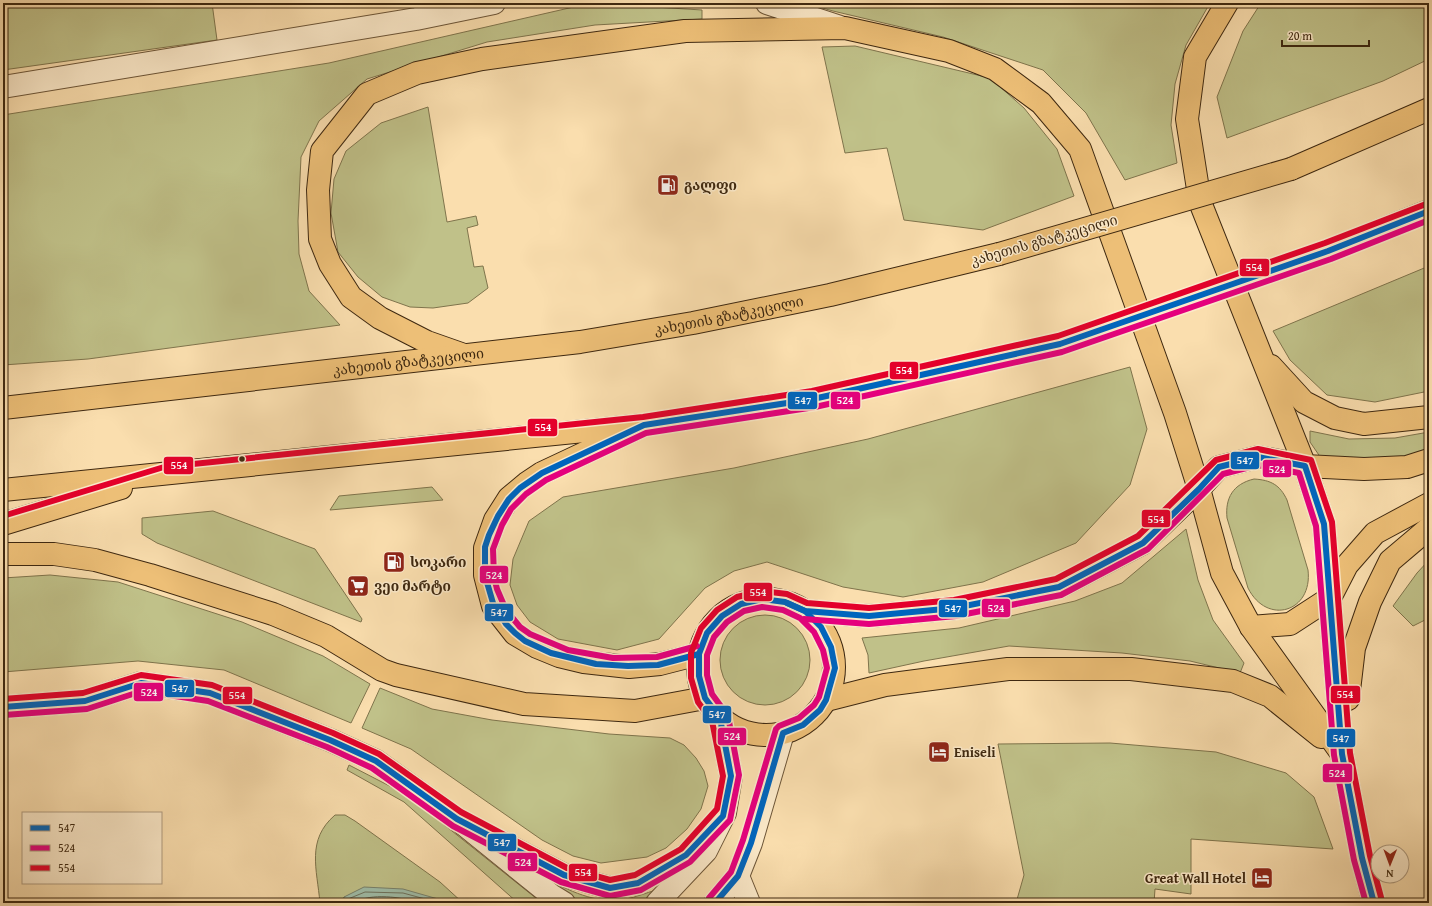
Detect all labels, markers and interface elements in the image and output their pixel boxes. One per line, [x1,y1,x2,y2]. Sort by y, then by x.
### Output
scale bar [1282,22,1369,48]
text: 20 m [1288,27,1312,44]
fuel station icon: გალფი [655,172,681,198]
place label: გალფი [684,175,737,195]
street label: კახეთის გზატკეცილი [968,209,1120,271]
line badge: 554 [1239,258,1270,277]
text: 554 [1245,259,1263,275]
street label: კახეთის გზატკეცილი [653,291,805,339]
street label: კახეთის გზატკეცილი [332,343,485,380]
line badge: 554 [889,361,919,380]
text: 554 [895,362,913,378]
line badge: 547 [787,391,818,410]
line badge: 524 [830,391,861,410]
text: 547 [794,392,812,408]
text: 524 [836,392,854,408]
line badge: 554 [527,418,558,437]
text: 554 [534,419,552,435]
line badge: 547 [1230,451,1260,470]
text: 547 [1236,452,1254,468]
unlabelled marker [237,454,247,464]
line badge: 554 [163,456,194,475]
text: 554 [170,457,188,473]
line badge: 524 [1262,459,1292,478]
text: 524 [1268,461,1286,477]
line badge: 554 [1141,509,1171,528]
text: 554 [1147,511,1165,527]
fuel station icon: სოკარი [381,549,407,575]
place label: სოკარი [410,552,466,572]
line badge: 524 [479,565,509,584]
text: 524 [485,567,503,583]
supermarket icon: ვეი მარტი [345,573,371,599]
place label: ვეი მარტი [374,576,451,596]
line badge: 554 [743,582,773,602]
text: 554 [749,584,767,600]
line badge: 524 [981,598,1011,618]
line badge: 547 [938,599,968,618]
text: 547 [944,600,962,616]
text: 524 [987,600,1005,616]
line badge: 547 [484,603,514,622]
text: 547 [490,604,508,620]
line badge: 547 [164,679,195,698]
text: 547 [171,680,189,696]
line badge: 524 [133,682,164,702]
text: 524 [140,684,158,700]
line badge: 554 [1330,685,1361,704]
line badge: 554 [222,686,253,705]
text: 554 [1336,686,1354,702]
text: 554 [228,687,246,703]
line badge: 547 [702,705,732,724]
text: 547 [708,706,726,722]
line badge: 524 [717,727,747,746]
text: 524 [723,728,741,744]
line badge: 547 [1326,728,1356,748]
text: 547 [1332,730,1350,746]
hotel icon: Eniseli [926,739,952,765]
place label: Eniseli [954,742,996,762]
line badge: 524 [1322,763,1353,783]
text: 524 [1328,765,1346,781]
legend [22,812,162,884]
text: 547 [58,819,76,836]
line badge: 547 [487,833,517,852]
text: 547 [493,834,511,850]
text: 524 [58,839,76,856]
north arrow [1370,844,1410,884]
line badge: 524 [507,852,538,872]
text: 524 [514,854,532,870]
text: 554 [58,859,76,876]
line badge: 554 [568,863,598,882]
text: 554 [574,864,592,880]
hotel icon: Great Wall Hotel [1249,865,1275,891]
text: N [1385,866,1394,882]
place label: Great Wall Hotel [1145,868,1247,888]

